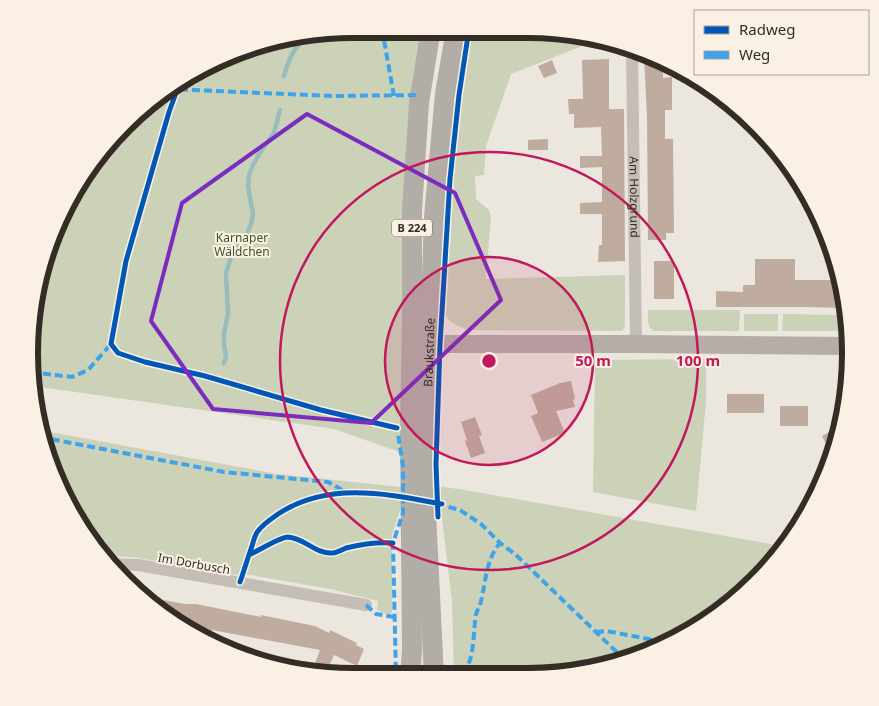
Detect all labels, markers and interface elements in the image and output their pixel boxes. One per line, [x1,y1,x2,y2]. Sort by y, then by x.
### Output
legend [694,10,869,75]
text: Radweg [739,19,795,39]
text: Weg [739,44,770,64]
street label: Am Holzgrund [625,156,644,238]
road number: B 224 [392,220,432,237]
park label: Karnaper Wäldchen [214,229,270,260]
street label: Braukstraße [419,317,439,387]
text: 50 m [575,350,611,370]
text: 100 m [676,350,720,370]
centre of rings [480,352,498,370]
street label: Im Dorbusch [157,549,232,578]

